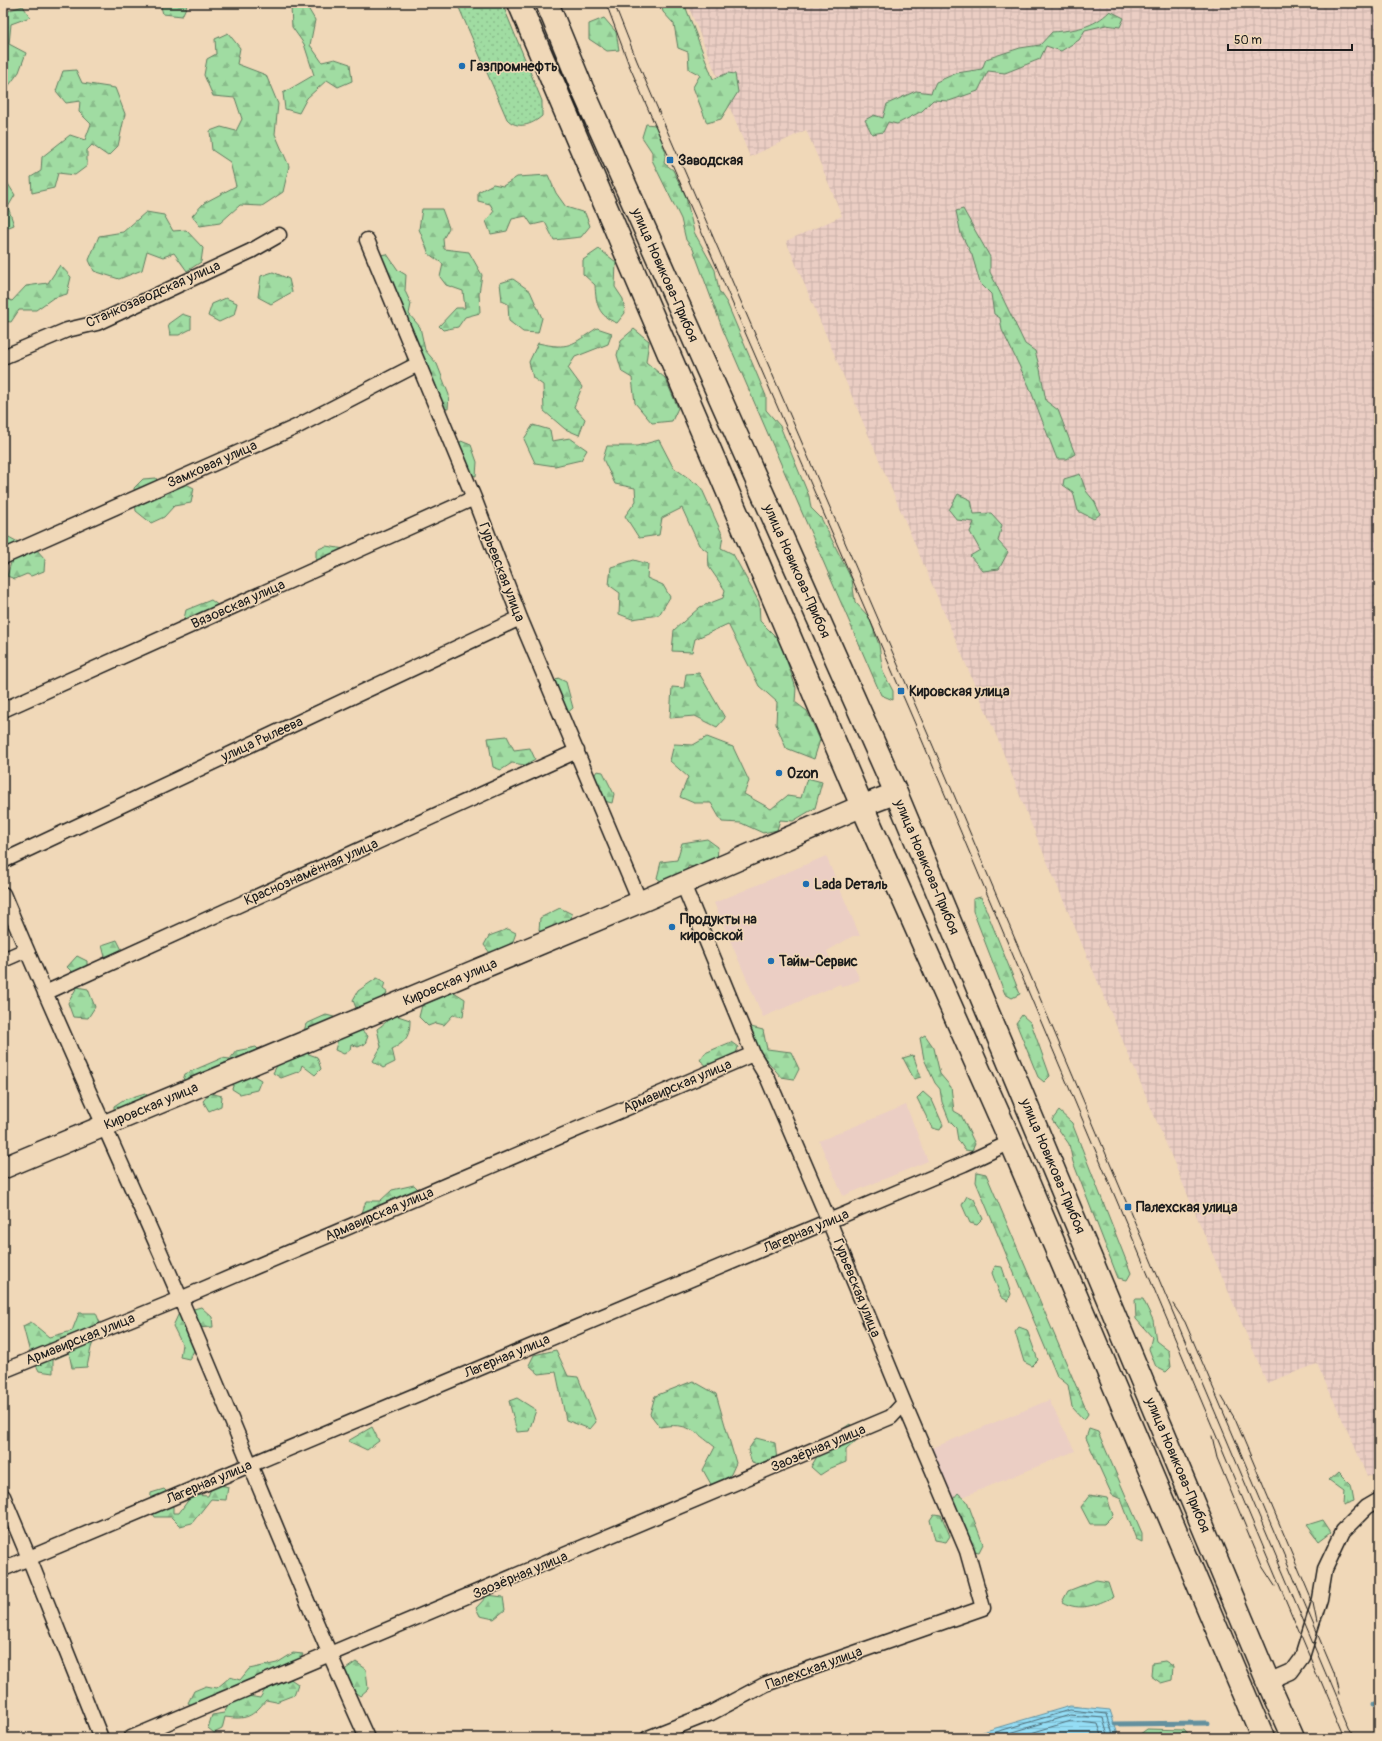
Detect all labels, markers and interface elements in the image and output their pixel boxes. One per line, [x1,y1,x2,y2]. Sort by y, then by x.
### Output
scale bar [1228,26,1352,52]
text: 50 m [1234,33,1262,48]
place label: Газпромнефть [470,58,558,75]
marker: Газпромнефть [457,61,467,71]
place label: Заводская [678,152,744,169]
marker: Заводская [665,155,675,165]
street label: улица Новикова-Прибоя [627,204,702,345]
street label: Станкозаводская улица [83,257,223,331]
street label: Замковая улица [164,437,260,491]
street label: улица Новикова-Прибоя [759,500,834,641]
street label: Гурьевская улица [475,520,529,624]
street label: Вязовская улица [188,576,288,632]
place label: Кировская улица [909,683,1010,700]
marker: Кировская улица [896,686,906,696]
street label: улица Рылеева [217,713,306,766]
place label: Ozon [787,765,819,782]
marker: Ozon [774,768,784,778]
street label: улица Новикова-Прибоя [890,796,963,937]
street label: Краснознамённая улица [241,835,381,909]
place label: Lada Dеталь [814,876,888,893]
marker: Lada Dеталь [801,879,811,889]
place label: Продукты на кировской [680,911,757,944]
marker: Продукты на кировской [667,922,677,932]
place label: Тайм-Сервис [778,953,858,970]
street label: Кировская улица [400,955,500,1009]
marker: Тайм-Сервис [766,956,776,966]
street label: Армавирская улица [620,1055,734,1117]
street label: Кировская улица [101,1079,201,1133]
street label: улица Новикова-Прибоя [1016,1095,1089,1236]
street label: Армавирская улица [322,1183,436,1245]
place label: Палехская улица [1136,1199,1238,1216]
marker: Палехская улица [1123,1202,1133,1212]
street label: Лагерная улица [760,1205,851,1257]
street label: Гурьевская улица [829,1236,885,1340]
street label: Армавирская улица [23,1309,137,1369]
street label: Лагерная улица [461,1330,552,1382]
street label: улица Новикова-Прибоя [1141,1394,1214,1535]
street label: Заозёрная улица [768,1420,868,1476]
street label: Лагерная улица [163,1456,254,1508]
street label: Заозёрная улица [470,1547,570,1603]
street label: Палехская улица [763,1643,865,1693]

